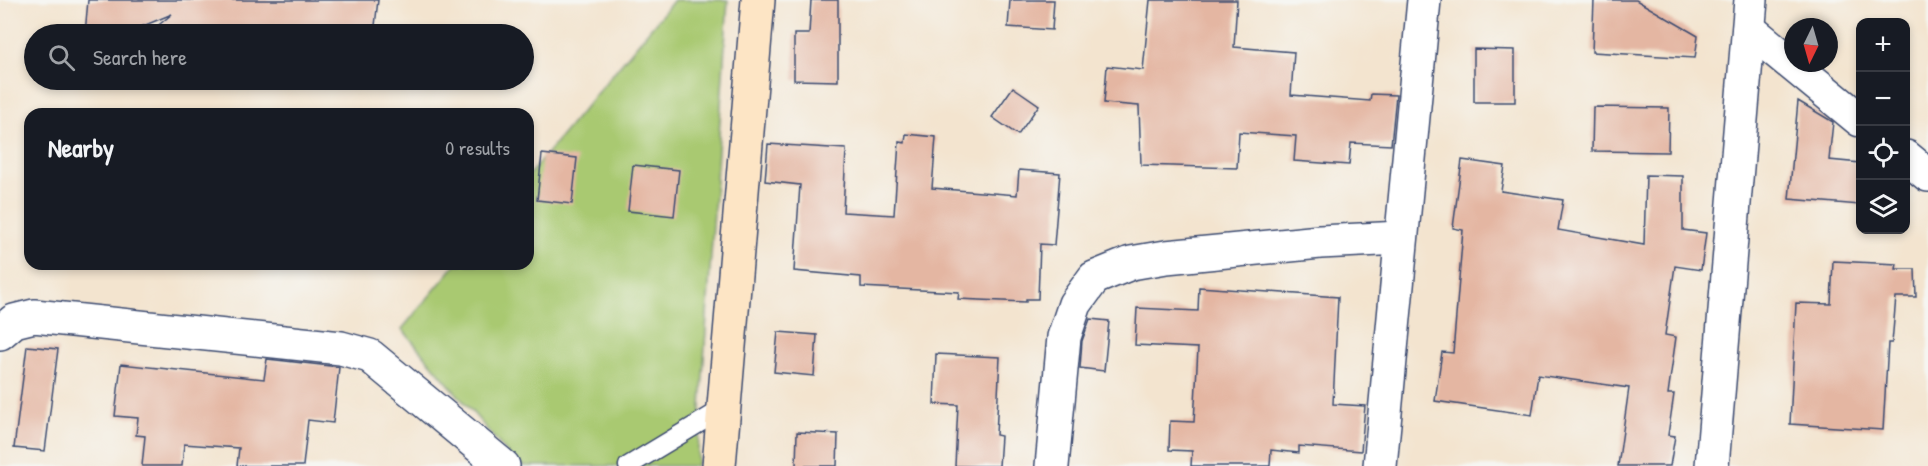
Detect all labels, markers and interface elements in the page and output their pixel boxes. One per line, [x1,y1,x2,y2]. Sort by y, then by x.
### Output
north arrow [1784,18,1838,72]
map controls [1856,18,1910,234]
button: + [1856,18,1910,72]
search box [24,24,534,90]
icon: search [45,41,78,74]
text: Search here [93,42,187,72]
button: − [1856,72,1910,126]
button: locate [1856,126,1910,180]
text: Nearby [48,130,114,165]
text: 0 results [445,134,510,161]
button: layers [1856,180,1910,234]

